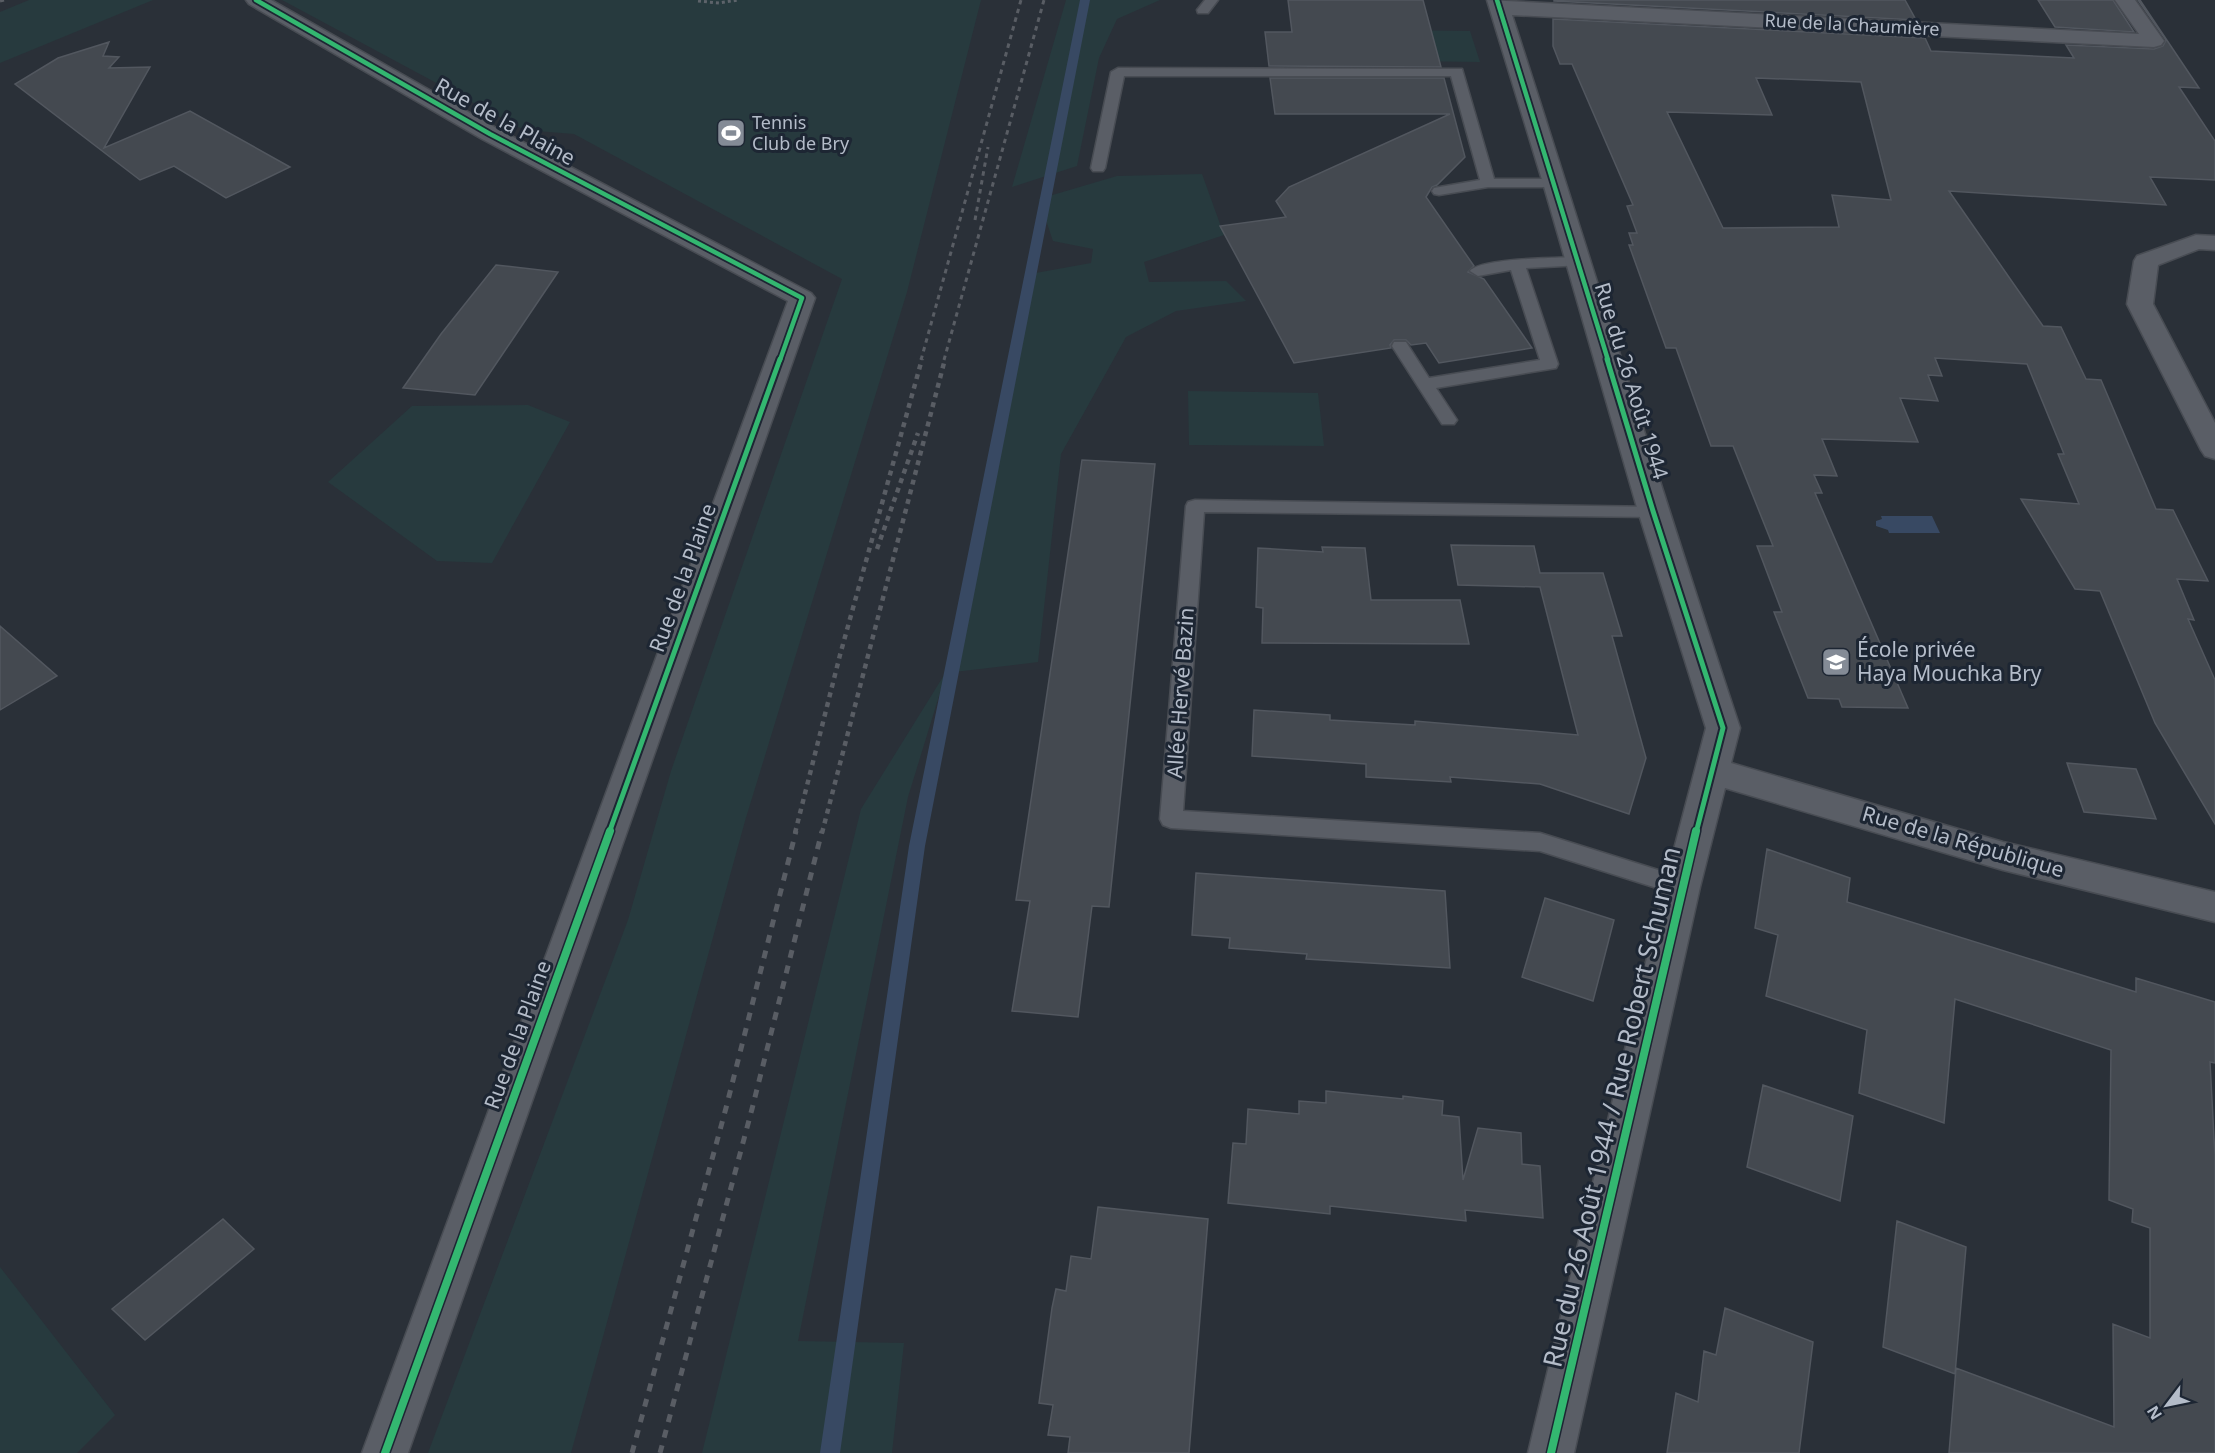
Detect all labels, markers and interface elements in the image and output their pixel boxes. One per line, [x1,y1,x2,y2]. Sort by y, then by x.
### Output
street label: Rue de la Chaumière [1764,7,1940,41]
street label: Rue de la Plaine [430,71,581,171]
place label: Tennis Club de Bry [752,110,850,155]
sports icon: Tennis Club de Bry [715,117,747,149]
street label: Rue du 26 Août 1944 [1589,279,1675,483]
street label: Rue de la Plaine [642,499,722,656]
street label: Allée Hervé Bazin [1160,607,1200,779]
place label: École privée Haya Mouchka Bry [1857,635,2042,687]
school or university icon: École privée Haya Mouchka Bry [1820,646,1852,678]
street label: Rue de la République [1859,799,2067,883]
street label: Rue du 26 Août 1944 / Rue Robert Schuman [1534,843,1689,1371]
street label: Rue de la Plaine [477,956,557,1113]
north arrow [2137,1375,2197,1435]
text: N [2142,1402,2167,1424]

